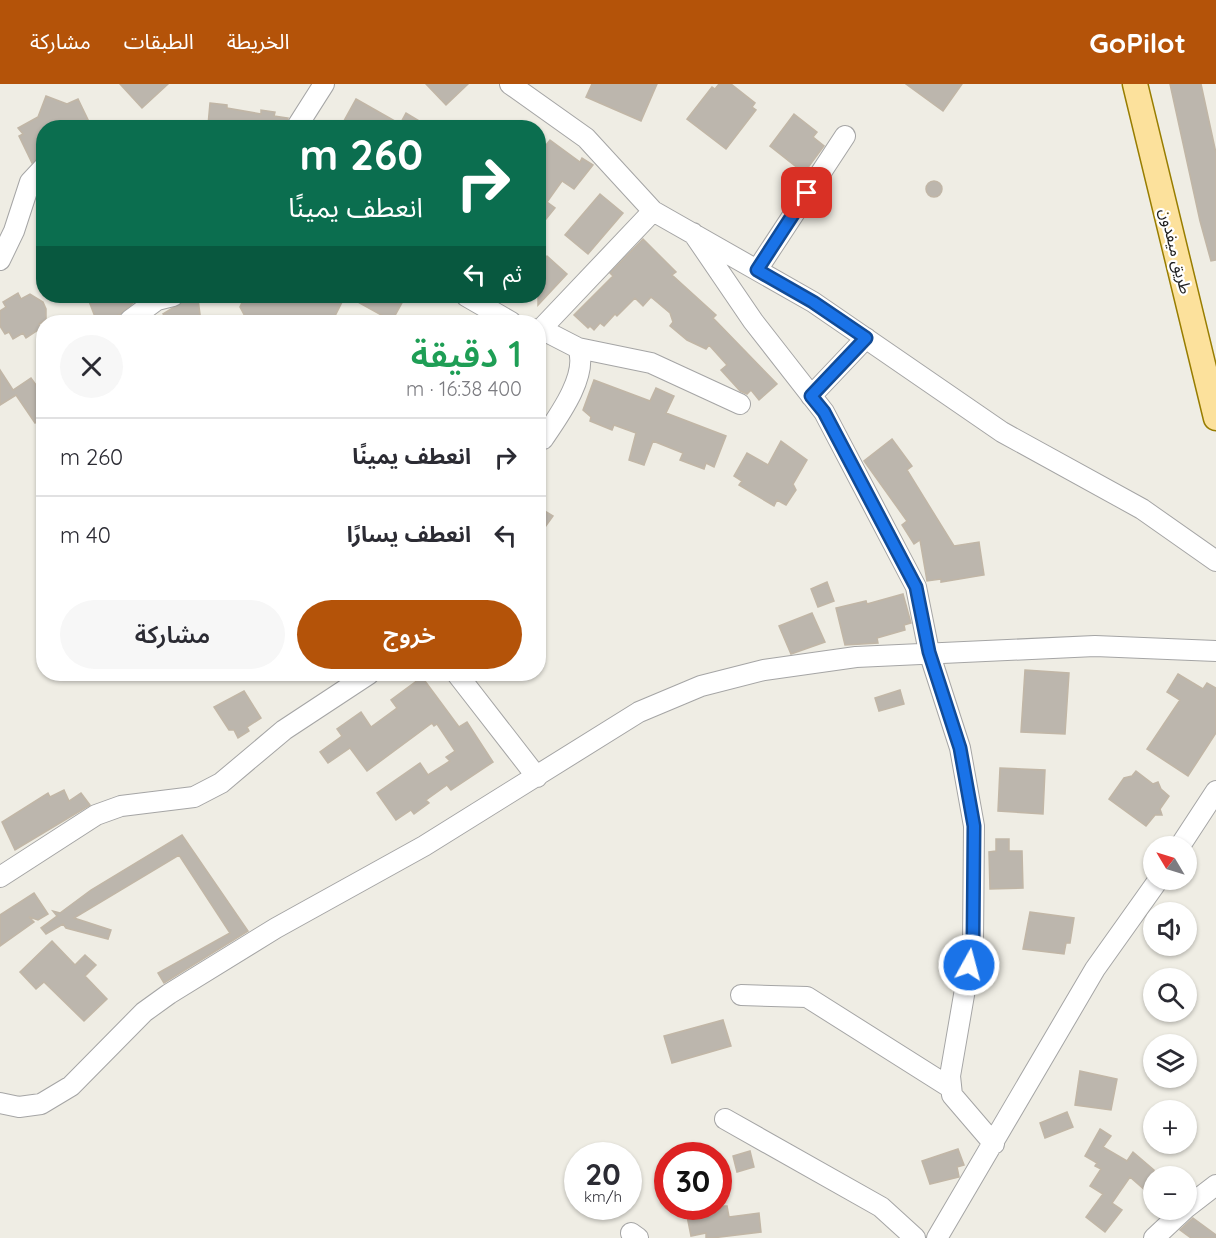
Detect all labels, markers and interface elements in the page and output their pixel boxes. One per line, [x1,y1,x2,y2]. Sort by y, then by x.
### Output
text: GoPilot [1089,25,1186,60]
text: مشاركة [30,28,91,54]
text: الطبقات [124,28,194,54]
text: الخريطة [227,28,290,54]
text: 260 m [300,128,423,181]
icon: right [444,144,522,222]
pin [781,167,832,218]
icon: arrive [790,176,823,209]
text: انعطف يمينًا [288,190,423,224]
street label: طريق ميفدون [1155,206,1196,296]
icon: left [458,258,491,291]
text: ثم [503,260,522,288]
text: 1 دقيقة [411,331,522,376]
button: close [60,335,123,398]
text: 400 m · 16:38 [406,376,522,401]
icon: right [489,441,522,474]
text: انعطف يمينًا [352,442,471,470]
text: 260 m [60,443,123,471]
icon: left [489,519,522,552]
text: انعطف يسارًا [347,520,471,548]
text: 40 m [60,521,111,549]
button: مشاركة [60,600,285,669]
button: خروج [297,600,522,669]
north arrow [1143,836,1197,890]
map controls [1143,836,1197,1220]
button: sound [1143,902,1197,956]
position arrow [937,933,1001,997]
button: search [1143,968,1197,1022]
button: layers [1143,1034,1197,1088]
button: + [1143,1100,1197,1154]
speed limit sign: 30 [654,1142,732,1220]
text: 20 [585,1155,621,1193]
button: − [1143,1166,1197,1220]
text: km/h [584,1187,622,1206]

